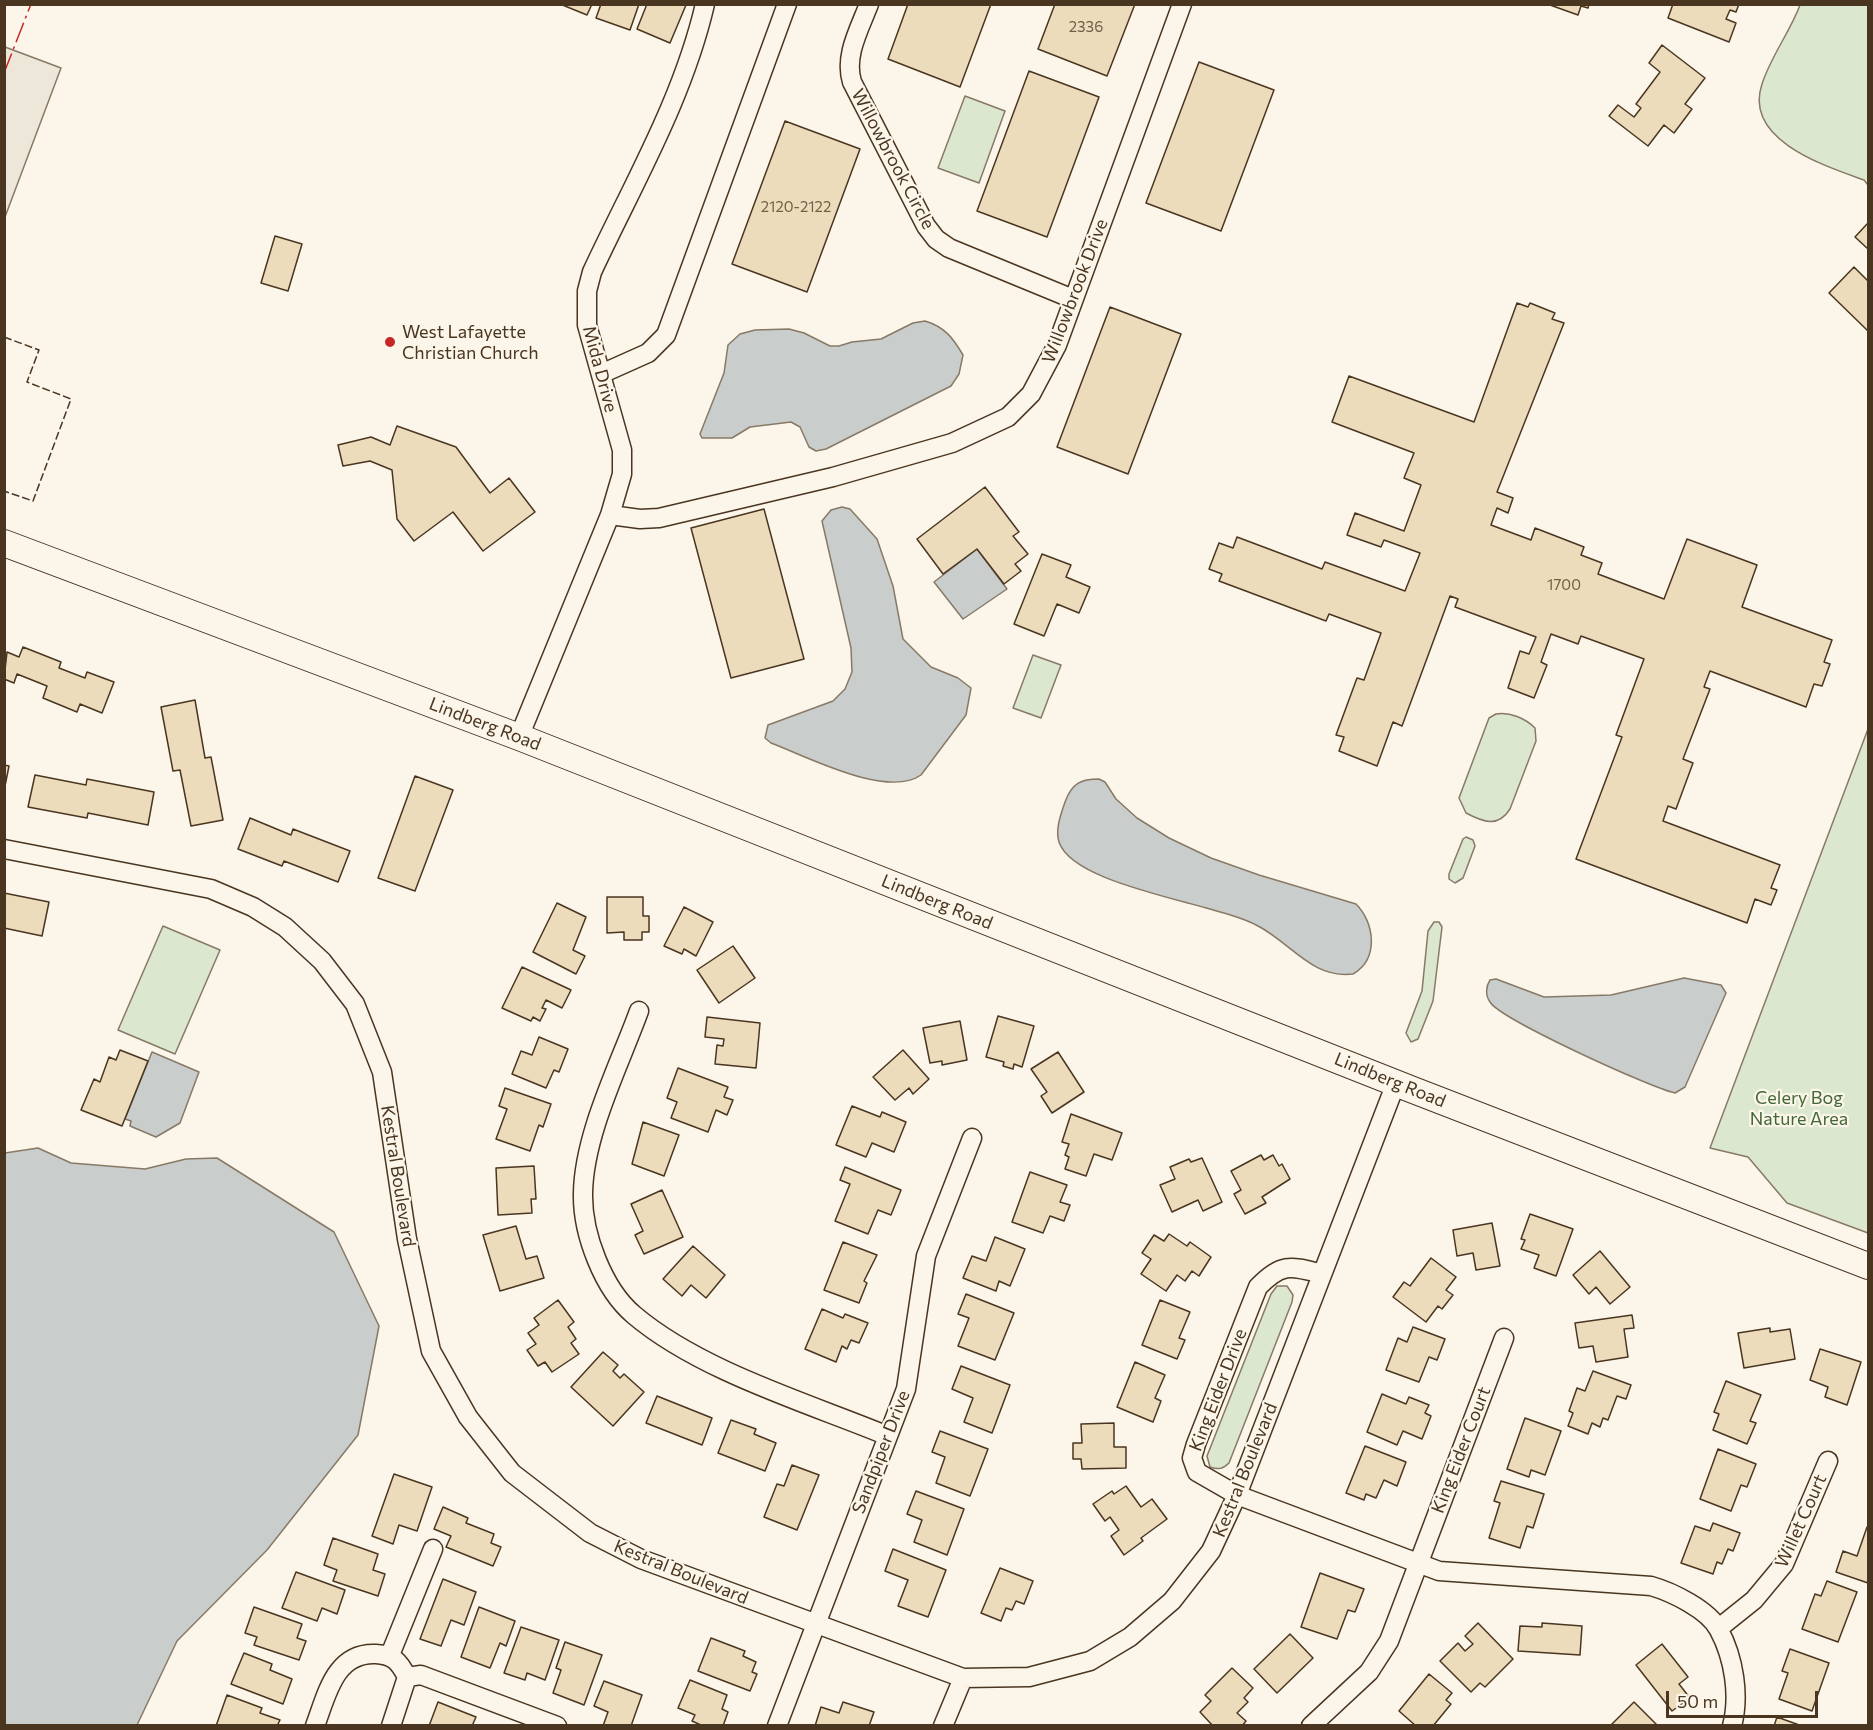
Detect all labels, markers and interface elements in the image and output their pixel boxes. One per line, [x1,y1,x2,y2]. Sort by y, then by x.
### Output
house number: 2336 [1069,18,1103,36]
street label: Willowbrook Circle [847,85,939,233]
house number: 2120-2122 [761,198,831,216]
street label: Willowbrook Drive [1038,216,1112,366]
place label: West Lafayette Christian Church [402,321,539,364]
street label: Mida Drive [578,323,622,415]
marker: West Lafayette Christian Church [383,335,397,349]
house number: 1700 [1547,576,1581,594]
street label: Lindberg Road [426,693,544,755]
street label: Lindberg Road [878,870,996,934]
street label: Lindberg Road [1331,1048,1449,1112]
park label: Celery Bog Nature Area [1750,1087,1848,1130]
street label: Kestral Boulevard [376,1104,420,1248]
street label: King Eider Drive [1185,1326,1251,1454]
street label: King Eider Court [1427,1384,1495,1516]
street label: Sandpiper Drive [848,1387,914,1517]
street label: Kestral Boulevard [1208,1400,1282,1540]
street label: Willet Court [1771,1471,1831,1571]
street label: Kestral Boulevard [611,1535,751,1609]
scale bar [1669,1679,1820,1717]
text: 50 m [1677,1690,1718,1712]

